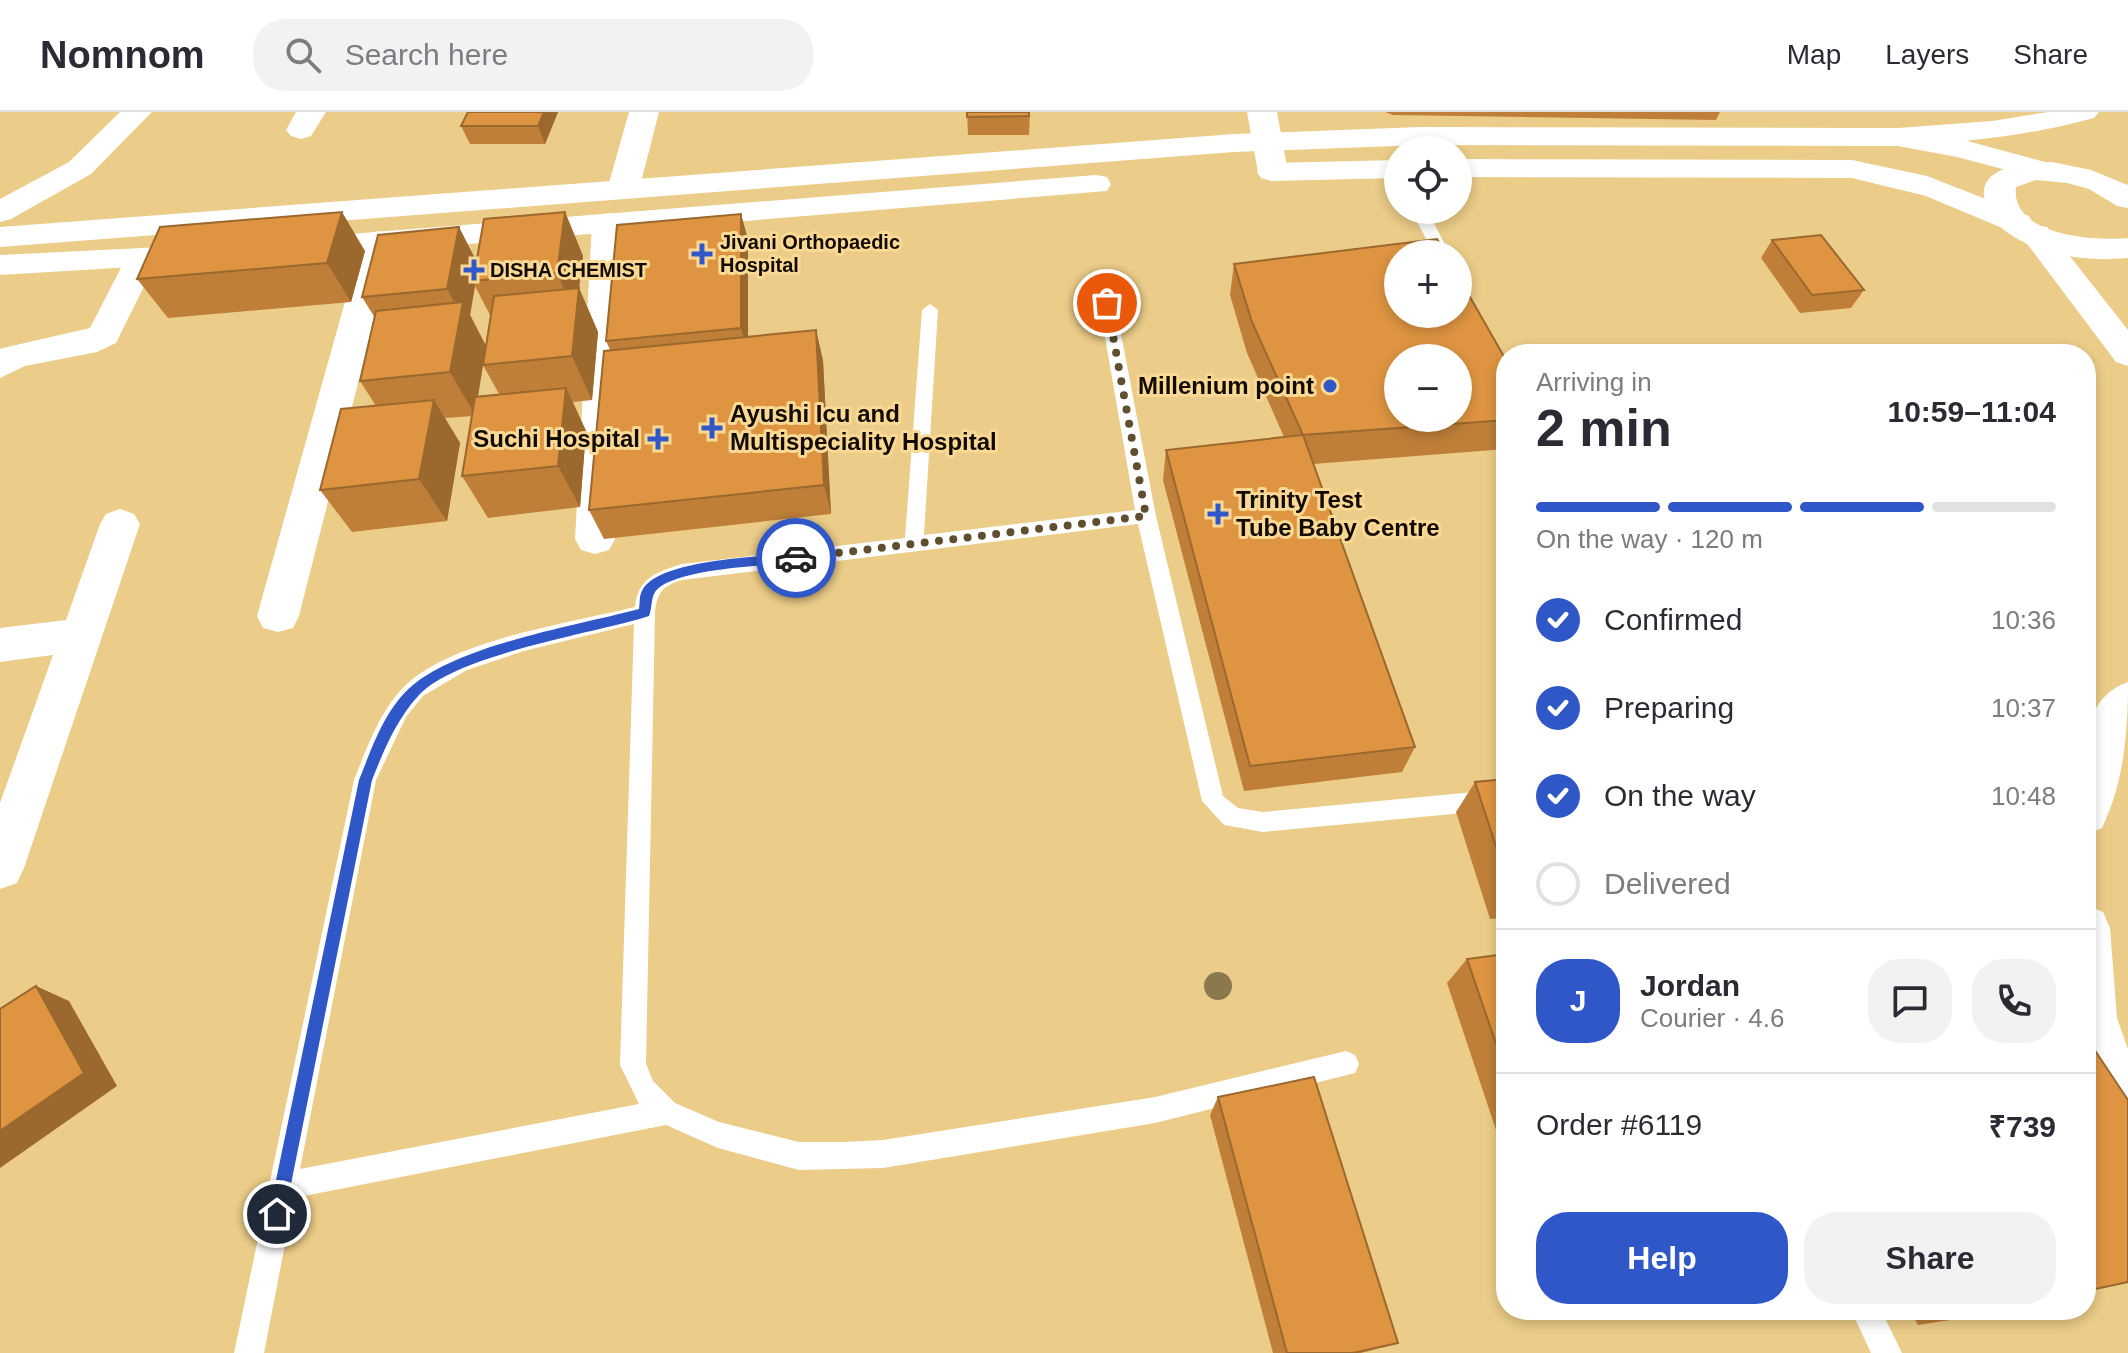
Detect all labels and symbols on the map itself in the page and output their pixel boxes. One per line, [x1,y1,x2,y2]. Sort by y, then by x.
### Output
place label: Jivani Orthopaedic Hospital [720,231,900,276]
marker: Jivani Orthopaedic Hospital [691,243,713,265]
place label: DISHA CHEMIST [490,259,647,281]
marker: DISHA CHEMIST [465,261,483,279]
pin [1073,269,1141,337]
place label: Millenium point [1138,372,1314,399]
marker: Millenium point [1321,377,1339,395]
place label: Ayushi Icu and Multispeciality Hospital [730,400,997,455]
marker: Ayushi Icu and Multispeciality Hospital [701,417,723,439]
place label: Suchi Hospital [473,425,640,452]
marker: Suchi Hospital [647,428,669,450]
place label: Trinity Test Tube Baby Centre [1236,486,1440,541]
marker: Trinity Test Tube Baby Centre [1207,503,1229,525]
courier [756,518,836,598]
pin [243,1180,311,1248]

